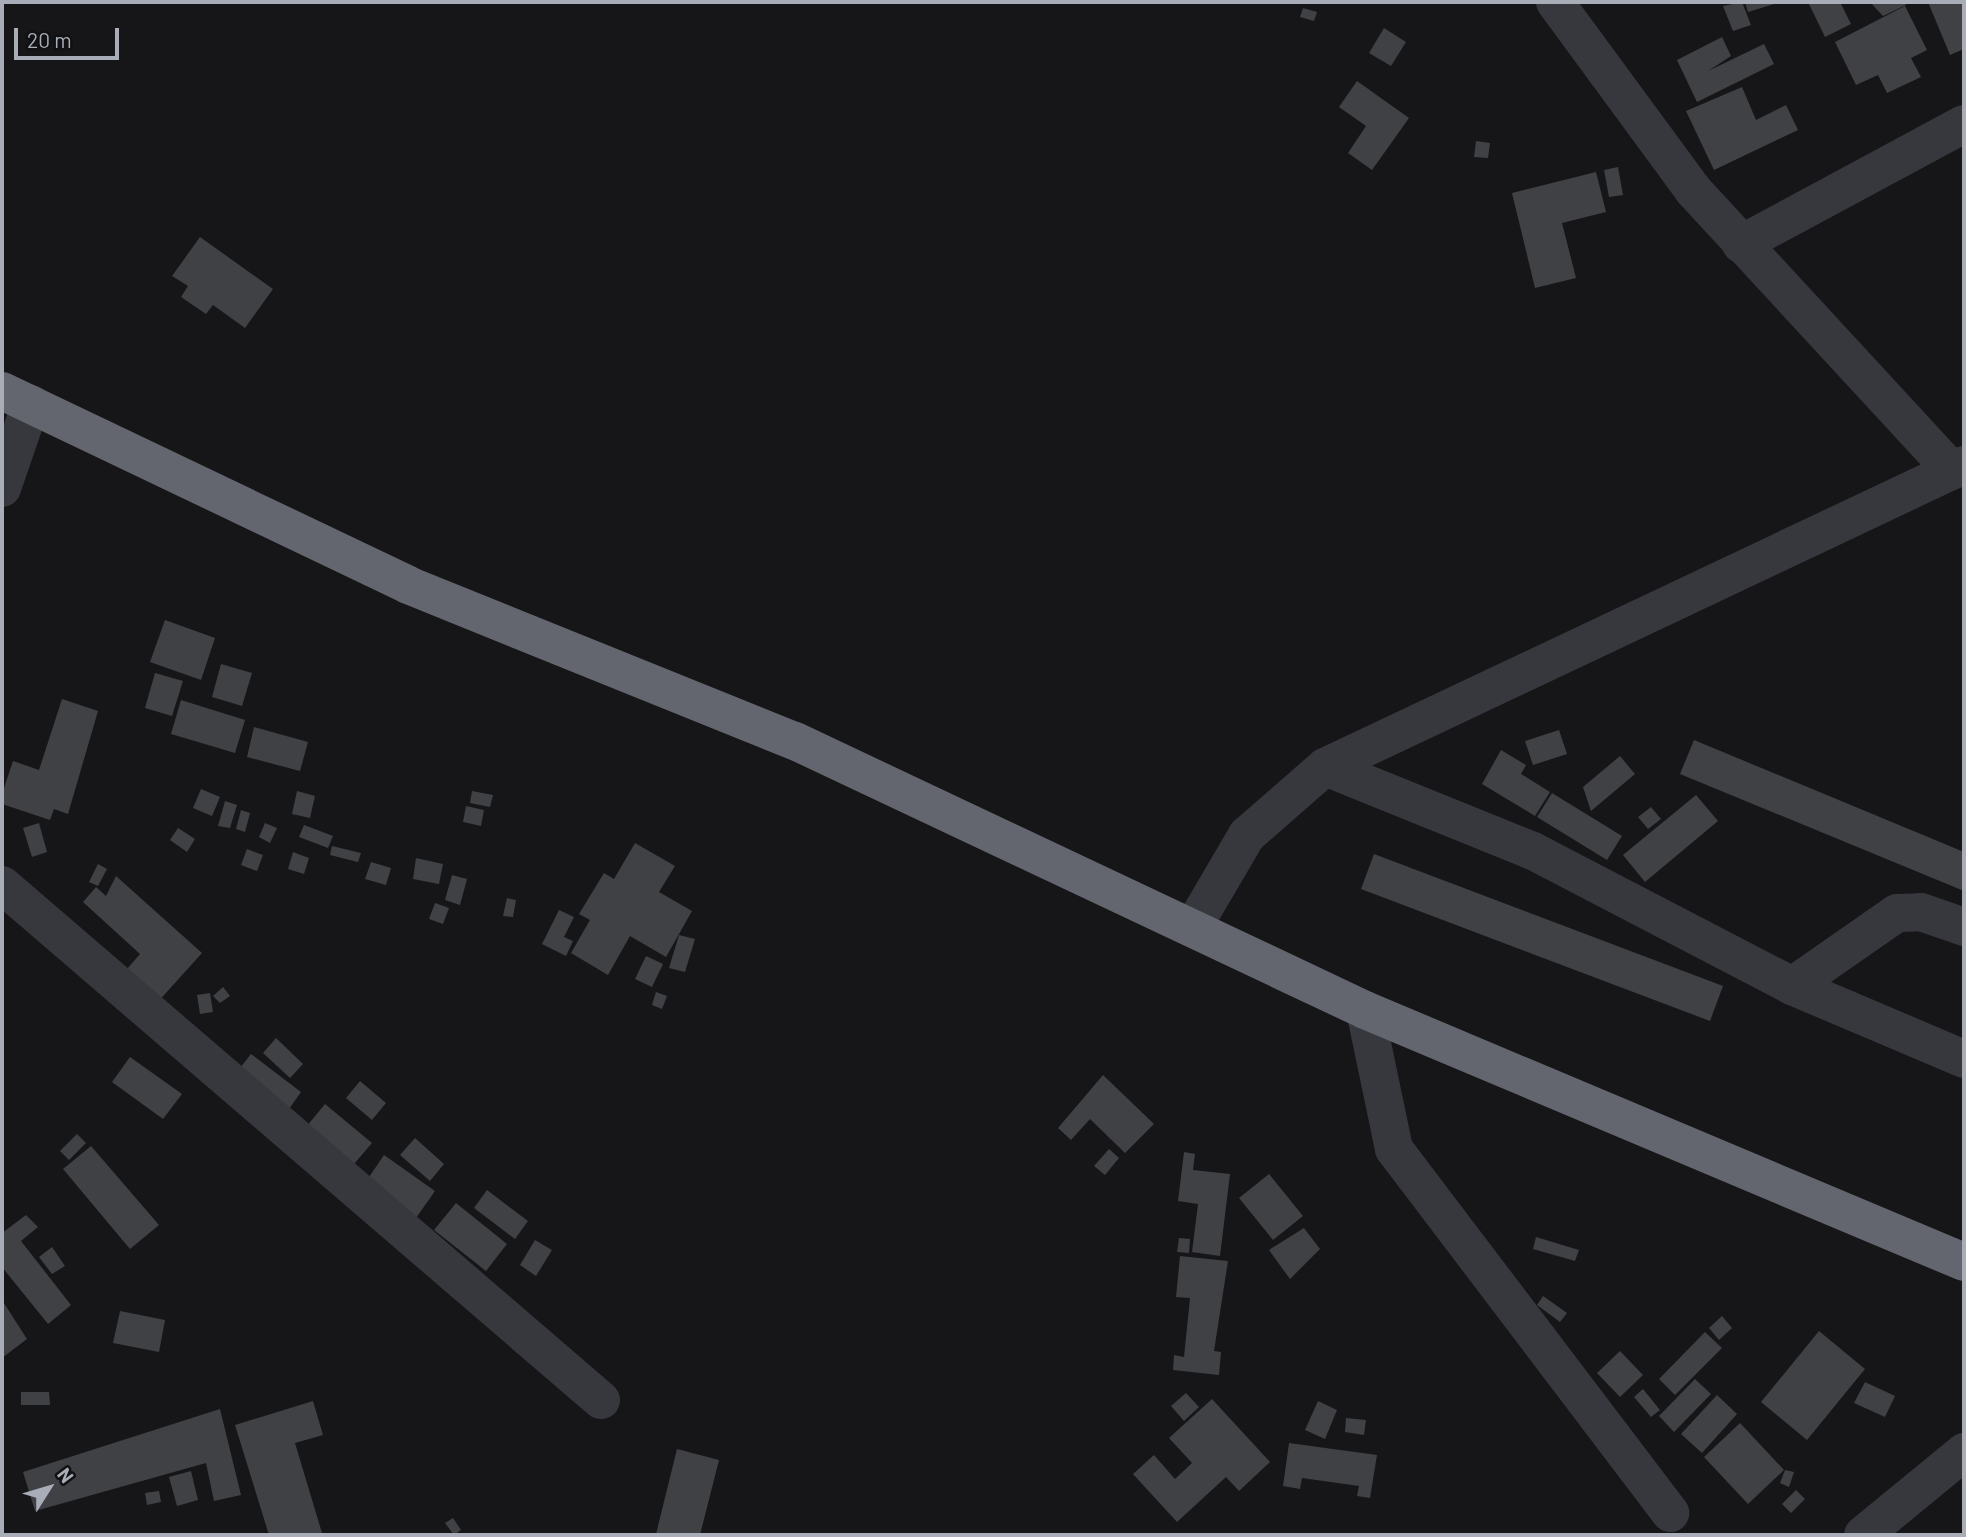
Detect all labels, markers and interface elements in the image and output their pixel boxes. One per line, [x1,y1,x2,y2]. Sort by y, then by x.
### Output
scale bar [18,14,122,58]
text: 20 m [27,27,72,52]
north arrow [14,1453,84,1523]
text: N [53,1463,79,1487]

